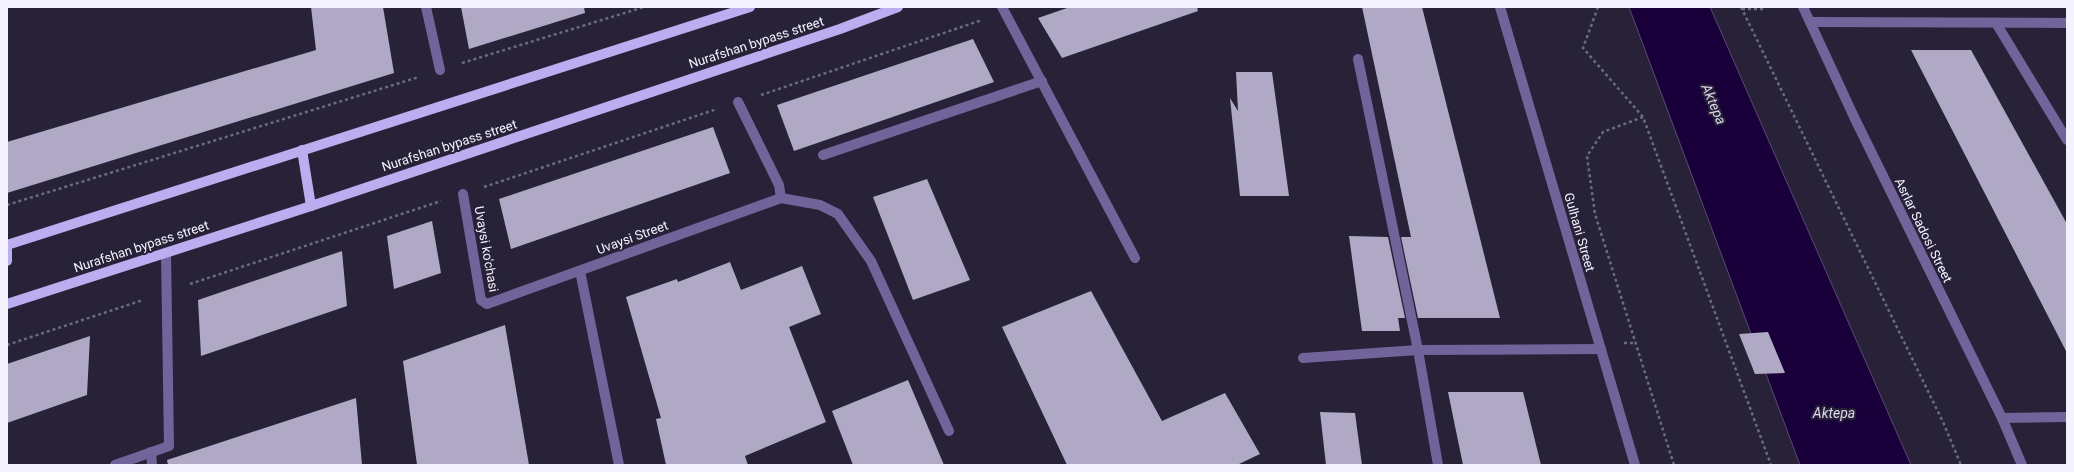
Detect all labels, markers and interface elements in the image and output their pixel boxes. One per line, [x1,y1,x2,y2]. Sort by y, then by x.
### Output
street label: Nurafshan bypass street [687,14,826,71]
water label: Aktepa [1698,80,1730,127]
street label: Nurafshan bypass street [380,117,519,174]
street label: Asrlar Sadosi Street [1892,176,1955,285]
street label: Gulhani Street [1561,191,1598,273]
street label: Uvaysi ko'chasi [472,205,501,293]
street label: Nurafshan bypass street [72,218,211,275]
street label: Uvaysi Street [594,218,670,257]
water label: Aktepa [1812,405,1855,421]

